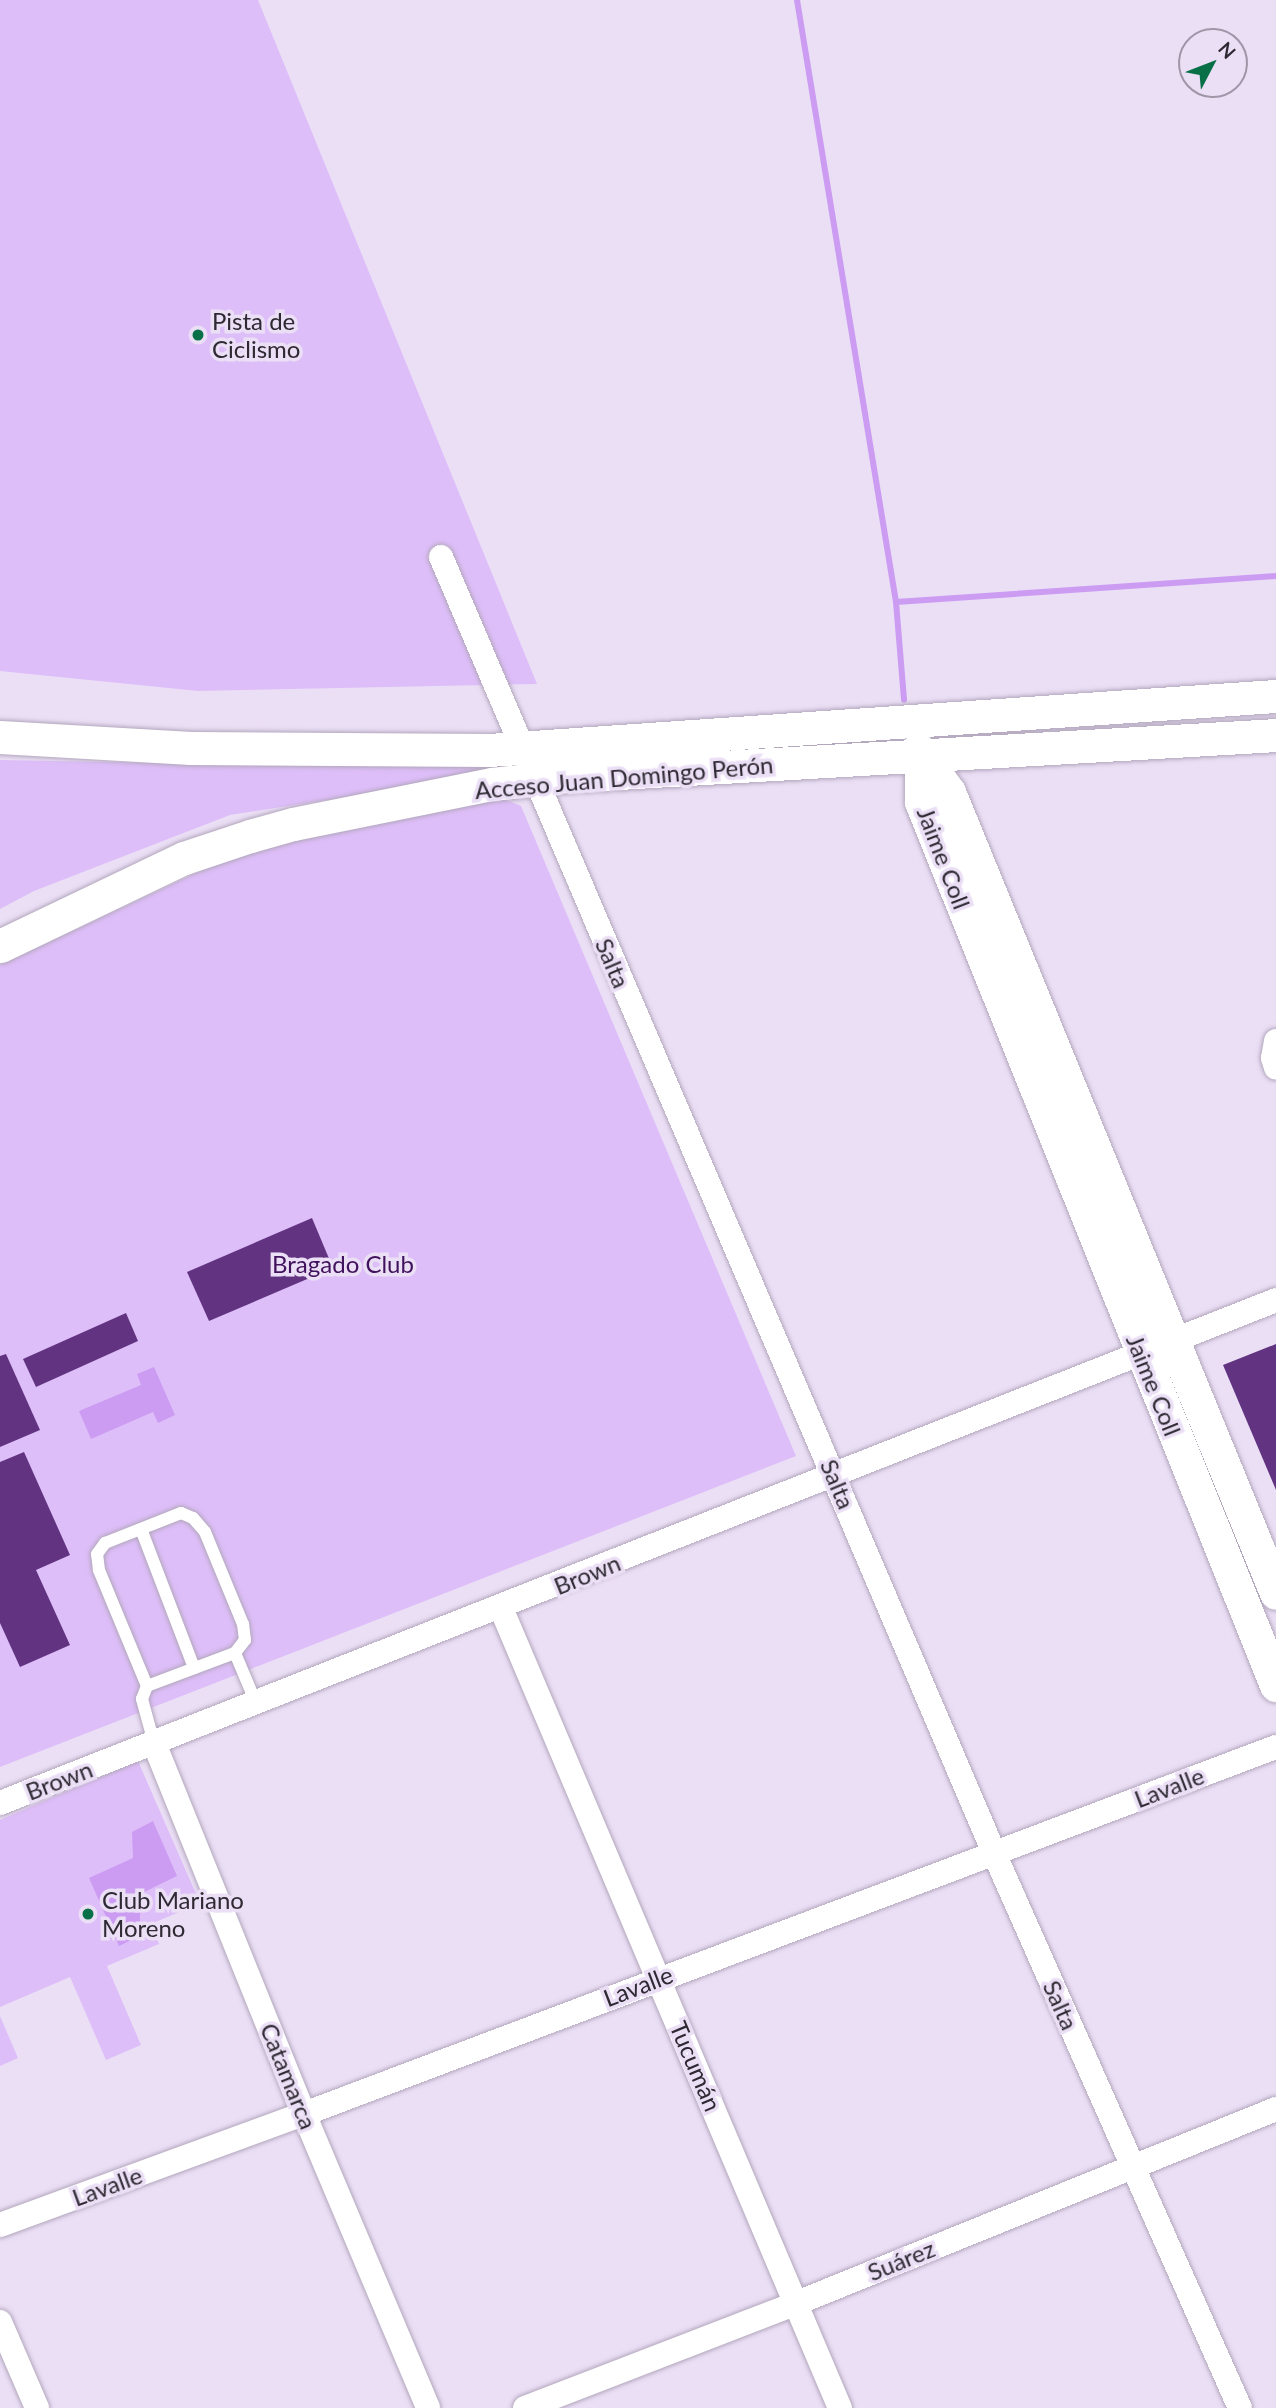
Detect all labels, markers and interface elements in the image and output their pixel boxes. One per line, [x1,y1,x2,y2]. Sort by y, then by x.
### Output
north arrow [1178,28,1248,98]
text: N [1214,37,1241,63]
place label: Pista de Ciclismo [212,307,300,363]
marker: Pista de Ciclismo [190,327,206,343]
street label: Acceso Juan Domingo Perón [473,750,775,804]
street label: Jaime Coll [911,803,977,913]
street label: Salta [590,934,636,992]
park label: Bragado Club [272,1250,414,1278]
street label: Jaime Coll [1121,1330,1187,1440]
street label: Salta [815,1455,861,1513]
street label: Brown [550,1548,624,1600]
street label: Brown [22,1754,96,1806]
street label: Lavalle [1130,1761,1208,1813]
place label: Club Mariano Moreno [102,1886,244,1942]
marker: Club Mariano Moreno [80,1906,96,1922]
street label: Lavalle [599,1960,677,2012]
street label: Salta [1037,1976,1085,2034]
street label: Tucumán [664,2017,728,2115]
street label: Catamarca [255,2019,323,2133]
street label: Lavalle [68,2160,146,2212]
street label: Suárez [863,2234,939,2286]

